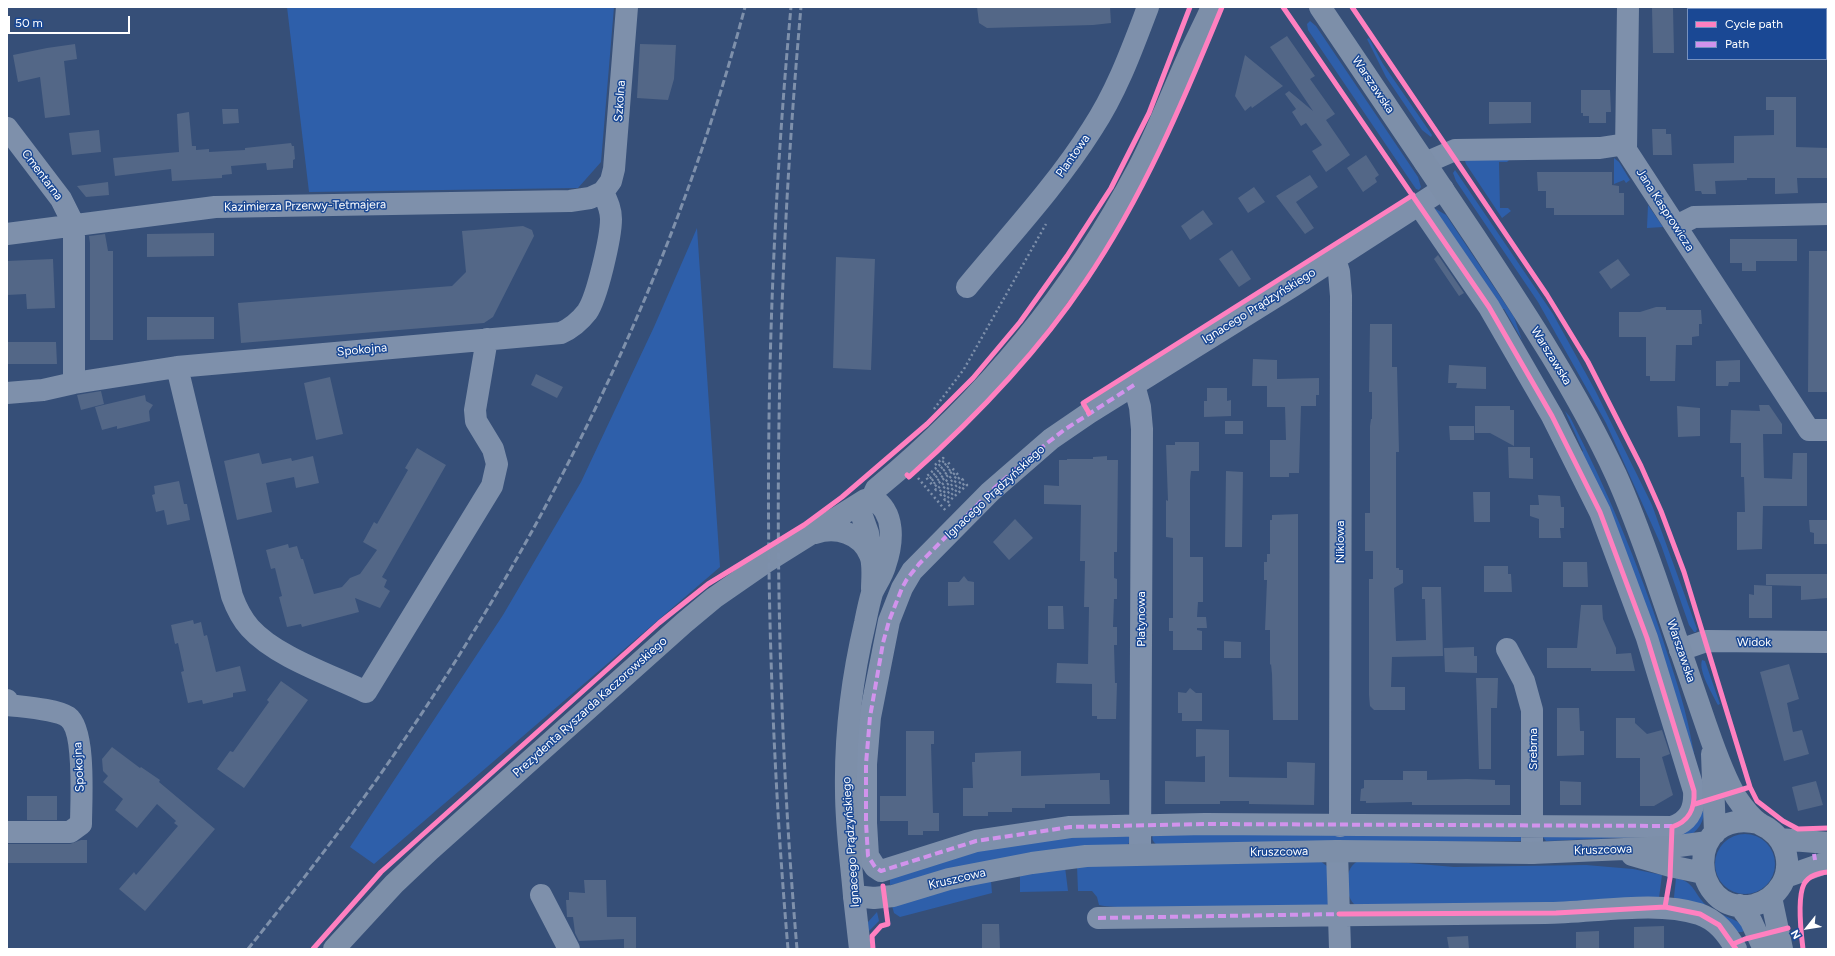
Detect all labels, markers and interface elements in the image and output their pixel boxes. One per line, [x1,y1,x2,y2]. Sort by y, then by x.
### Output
scale bar [10,8,132,34]
legend [1687,8,1827,60]
text: 50 m [15,16,43,30]
text: Cycle path [1725,17,1783,31]
text: Path [1725,37,1749,51]
street label: Warszawska [1349,54,1397,116]
street label: Szkolna [611,80,629,122]
street label: Plantowa [1053,132,1093,180]
street label: Cmentarna [18,147,66,203]
street label: Jana Kasprowicza [1633,166,1697,254]
street label: Kazimierza Przerwy-Tetmajera [224,197,386,215]
street label: Ignacego Prądzyńskiego [1200,265,1318,347]
street label: Warszawska [1528,324,1574,388]
street label: Spokojna [336,341,388,359]
street label: Ignacego Prądzyńskiego [942,442,1048,542]
street label: Niklowa [1333,521,1347,563]
street label: Platynowa [1134,591,1148,647]
street label: Warszawska [1664,618,1698,684]
street label: Prezydenta Ryszarda Kaczorowskiego [510,634,670,780]
street label: Widok [1737,635,1771,649]
street label: Srebrna [1526,728,1540,770]
street label: Spokojna [70,742,88,792]
street label: Ignacego Prądzyńskiego [839,776,863,908]
street label: Kruszcowa [1574,842,1632,858]
street label: Kruszcowa [1250,844,1308,860]
street label: Kruszcowa [927,865,987,893]
north arrow [1787,908,1827,948]
text: N [1788,927,1804,941]

